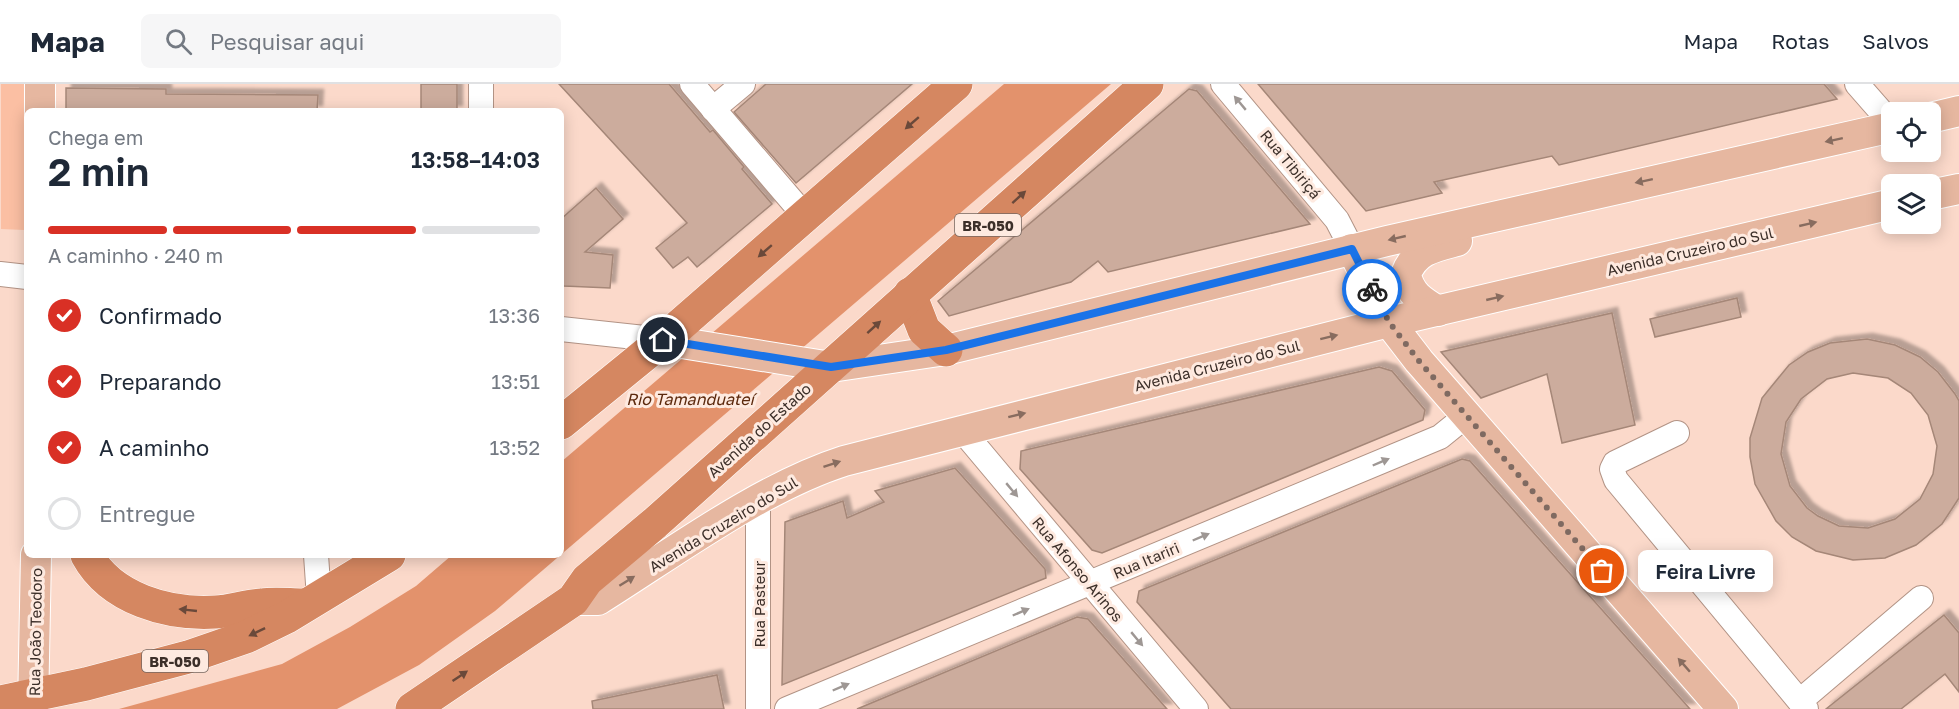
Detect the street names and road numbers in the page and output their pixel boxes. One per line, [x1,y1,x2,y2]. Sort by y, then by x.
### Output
street label: Rua Tibiriçá [1257,126,1325,202]
road number: BR-050 [955,214,1021,236]
street label: Avenida Cruzeiro do Sul [1605,223,1775,279]
street label: Avenida Cruzeiro do Sul [1132,336,1302,394]
street label: Avenida do Estado [704,379,814,481]
street label: Avenida Cruzeiro do Sul [645,472,801,576]
street label: Rua Afonso Arinos [1029,513,1127,625]
street label: Rua Itariri [1110,538,1182,582]
street label: Rua Pasteur [750,560,768,647]
street label: Rua João Teodoro [25,568,45,696]
road number: BR-050 [142,650,208,672]

